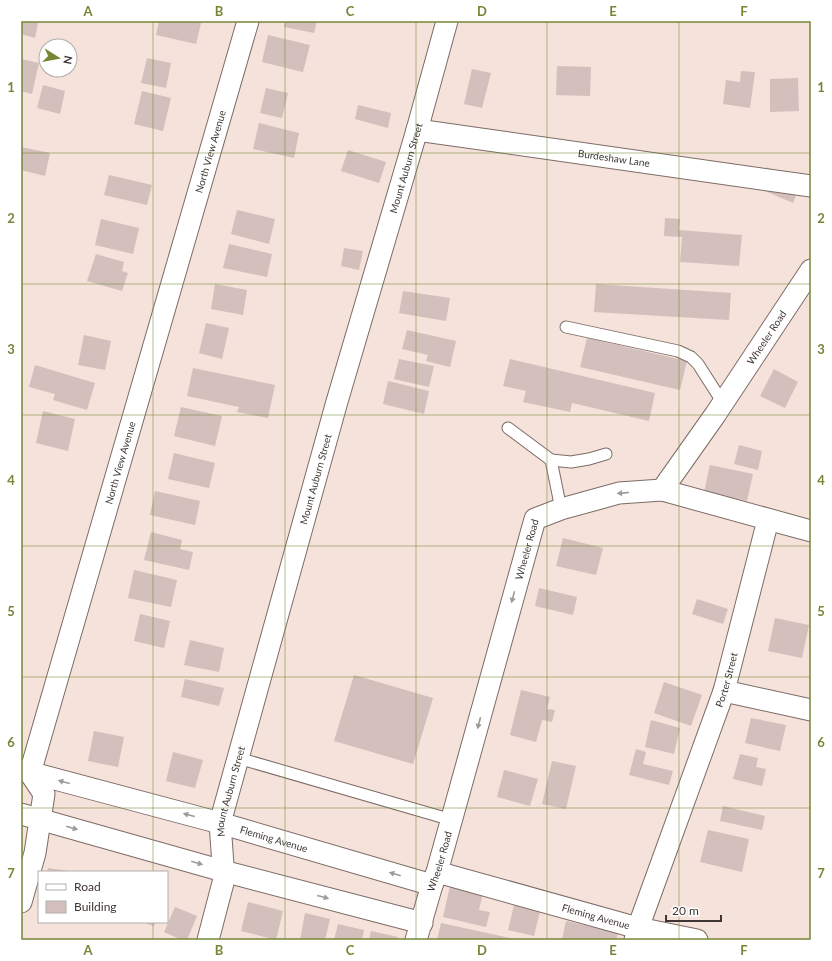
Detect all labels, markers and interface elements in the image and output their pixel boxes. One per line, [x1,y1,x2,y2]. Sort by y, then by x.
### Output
text: A [82,3,93,19]
text: B [215,3,224,19]
text: C [346,3,355,19]
text: D [477,3,487,19]
text: E [609,3,617,19]
text: F [740,3,748,19]
north arrow [38,38,78,78]
text: N [61,55,75,65]
text: 1 [7,79,15,95]
text: 1 [817,79,825,95]
street label: North View Avenue [192,109,228,194]
street label: Mount Auburn Street [387,121,425,215]
street label: Burdeshaw Lane [577,147,651,169]
text: 2 [7,210,15,226]
text: 2 [817,210,825,226]
street label: Wheeler Road [744,308,789,367]
text: 3 [7,341,15,357]
text: 3 [817,341,825,357]
street label: North View Avenue [102,420,138,505]
street label: Mount Auburn Street [297,432,334,526]
text: 4 [7,472,15,488]
text: 4 [817,472,825,488]
one-way arrow [617,489,630,496]
street label: Wheeler Road [512,518,541,581]
one-way arrow [510,592,516,604]
text: 5 [7,603,15,619]
text: 5 [817,603,825,619]
street label: Porter Street [713,651,740,709]
one-way arrow [475,716,481,729]
text: 6 [7,734,15,750]
text: 6 [817,734,825,750]
street label: Mount Auburn Street [214,744,247,837]
one-way arrow [57,779,69,785]
one-way arrow [183,812,195,818]
street label: Fleming Avenue [239,823,309,854]
one-way arrow [66,825,78,831]
street label: Wheeler Road [424,830,454,893]
one-way arrow [192,860,204,866]
text: 7 [7,865,15,881]
text: 7 [817,865,825,881]
legend [38,871,168,923]
one-way arrow [389,871,401,877]
text: Road [74,879,101,894]
one-way arrow [317,894,329,900]
scale bar [666,897,721,923]
text: Building [74,899,117,914]
street label: Fleming Avenue [561,901,631,931]
text: 20 m [672,903,699,918]
text: A [82,942,93,958]
text: B [215,942,224,958]
text: C [346,942,355,958]
text: D [477,942,487,958]
text: E [609,942,617,958]
text: F [740,942,748,958]

